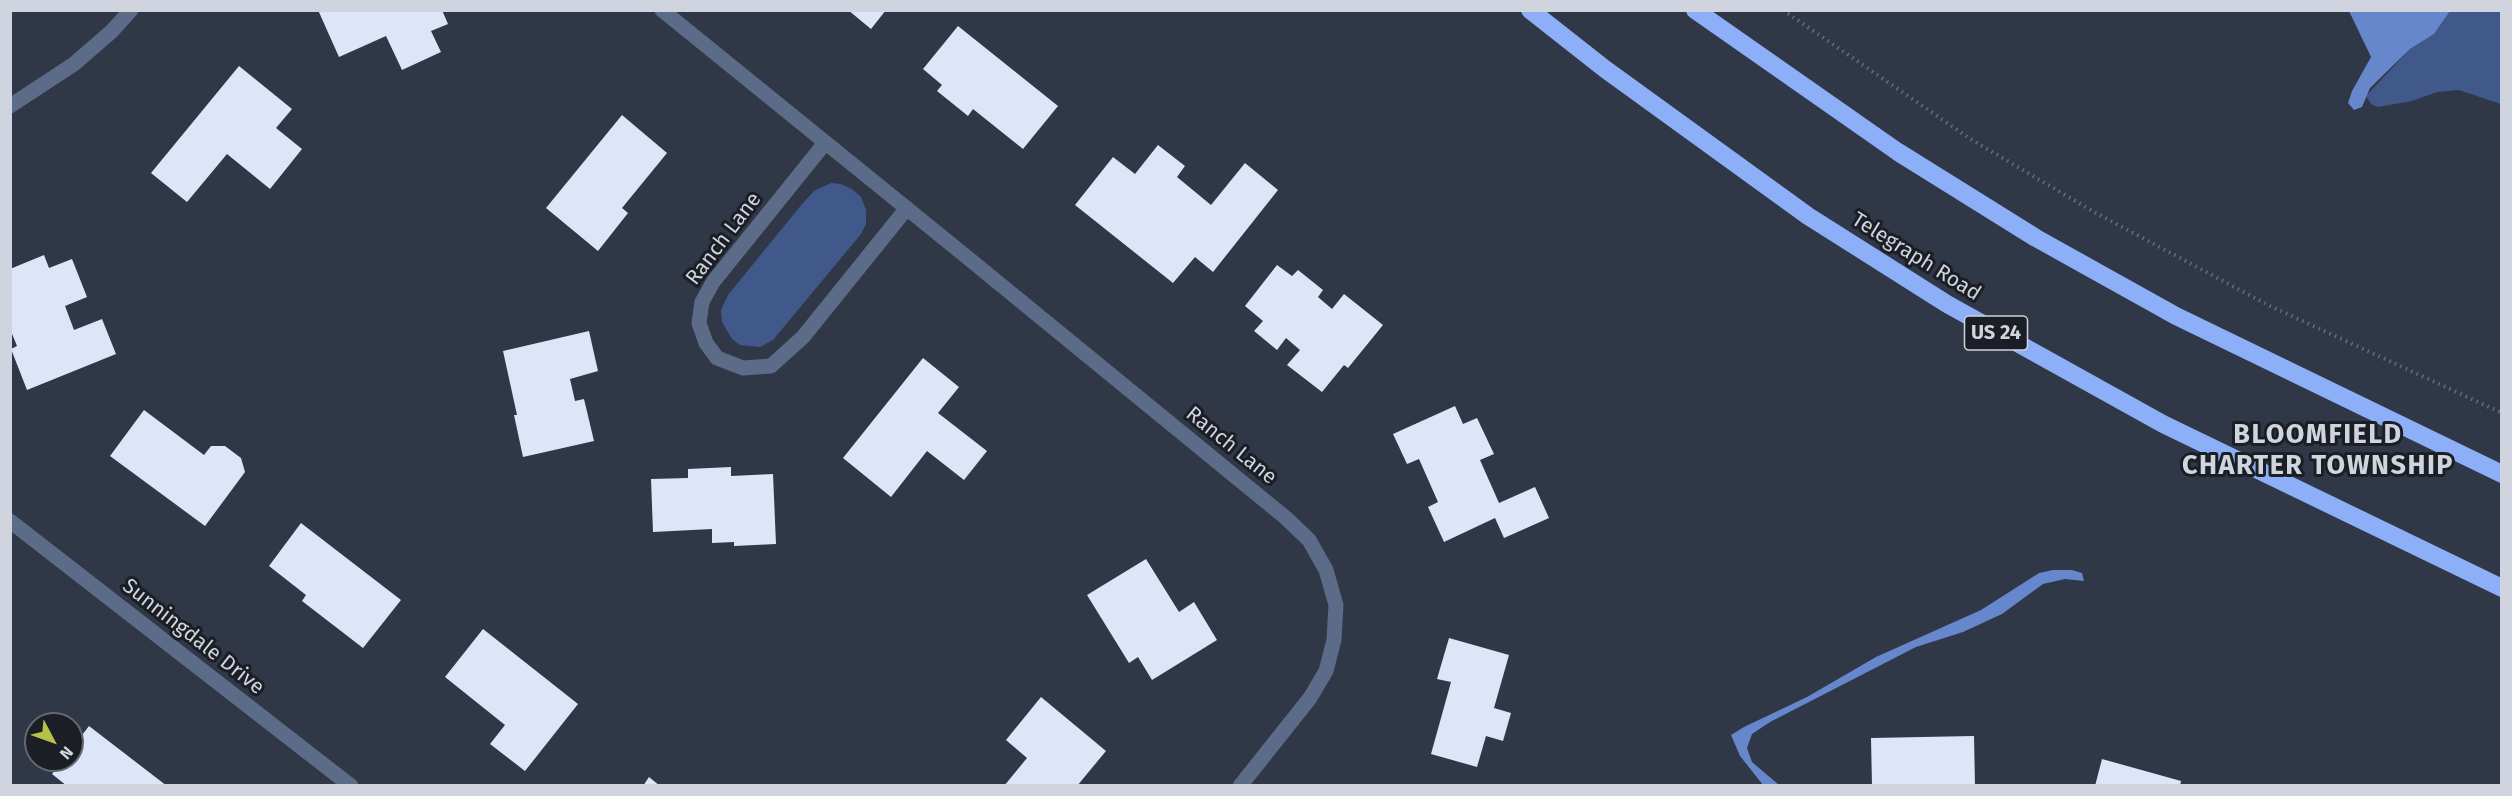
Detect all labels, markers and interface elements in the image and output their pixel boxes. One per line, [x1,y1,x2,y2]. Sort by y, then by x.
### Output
street label: Ranch Lane [681,188,767,290]
street label: Telegraph Road [1847,207,1985,307]
road number: US 24 [1964,316,2028,350]
street label: Ranch Lane [1180,402,1282,490]
district label: BLOOMFIELD CHARTER TOWNSHIP [2182,419,2454,482]
street label: Sunningdale Drive [117,574,269,700]
north arrow [24,712,84,772]
text: N [56,743,77,763]

